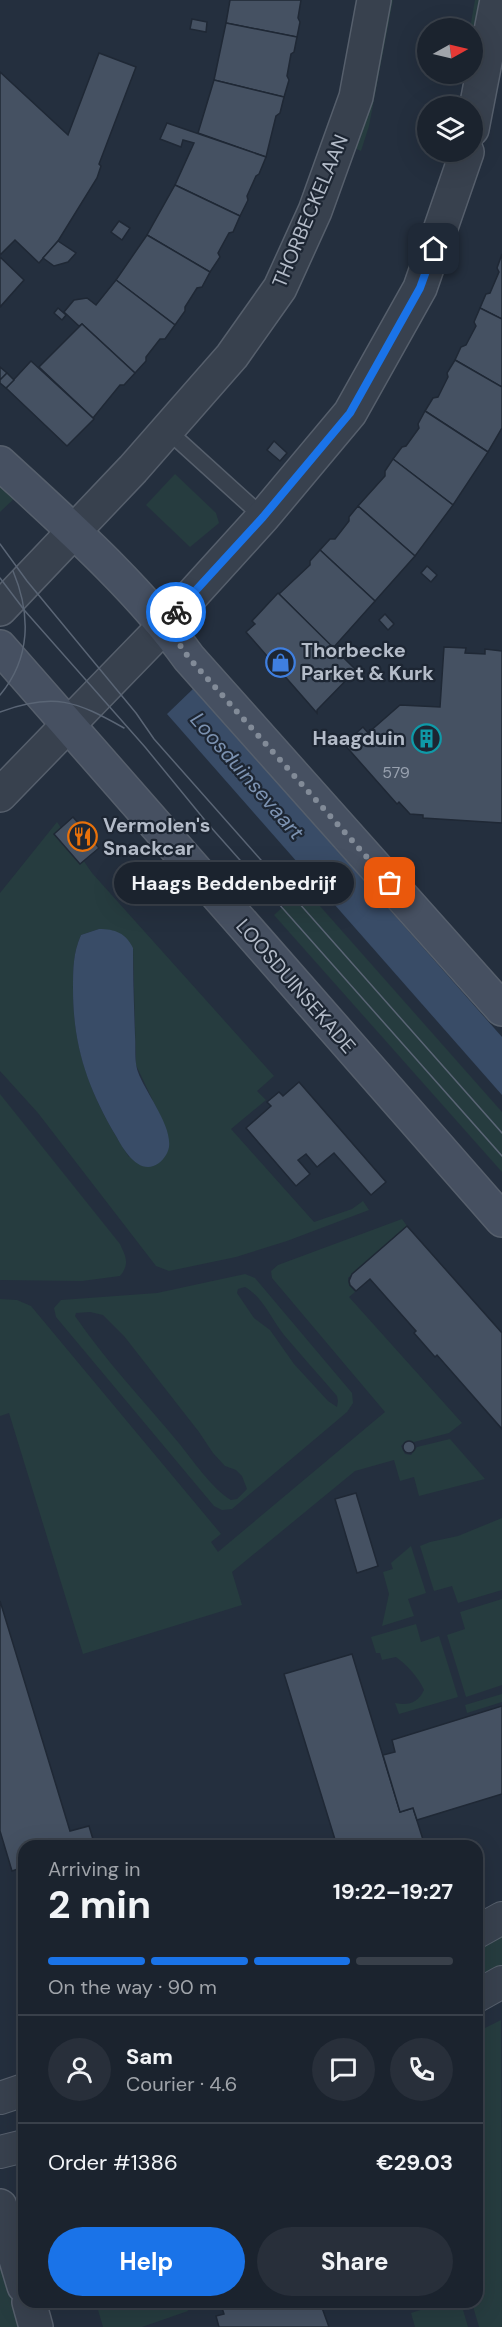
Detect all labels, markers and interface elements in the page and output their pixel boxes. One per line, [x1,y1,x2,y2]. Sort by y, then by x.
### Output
north arrow [417,18,483,84]
map controls [417,18,483,162]
button: layers [417,96,483,162]
street label: THORBECKELAAN [266,131,354,291]
pin [408,223,459,274]
icon: home [417,232,450,265]
courier [146,582,206,642]
icon: bike [160,596,193,629]
place label: Thorbecke Parket & Kurk [301,637,434,686]
shop icon: Thorbecke Parket & Kurk [264,646,296,678]
water label: Loosduinsevaart [184,706,311,846]
building icon: Haagduin [410,722,442,754]
place label: Haagduin [313,725,405,751]
house number: 579 [382,762,410,783]
place label: Vermolen's Snackcar [103,812,210,861]
restaurant icon: Vermolen's Snackcar [66,820,98,852]
pin [364,857,415,908]
callout: Haags Beddenbedrijf [114,862,354,904]
icon: bag [373,866,406,899]
text: Haags Beddenbedrijf [131,870,337,896]
street label: LOOSDUINSEKADE [230,913,362,1059]
text: Arriving in [48,1856,140,1882]
text: 19:22–19:27 [333,1877,453,1906]
text: 2 min [48,1879,151,1930]
text: On the way · 90 m [48,1974,217,2000]
button: person [48,2038,111,2101]
button: chat [312,2038,375,2101]
button: phone [390,2038,453,2101]
text: Sam [126,2042,173,2071]
text: Courier · 4.6 [126,2071,237,2097]
text: Order #1386 [48,2148,178,2177]
text: €29.03 [376,2148,453,2177]
button: Help [48,2227,245,2296]
button: Share [257,2227,453,2296]

